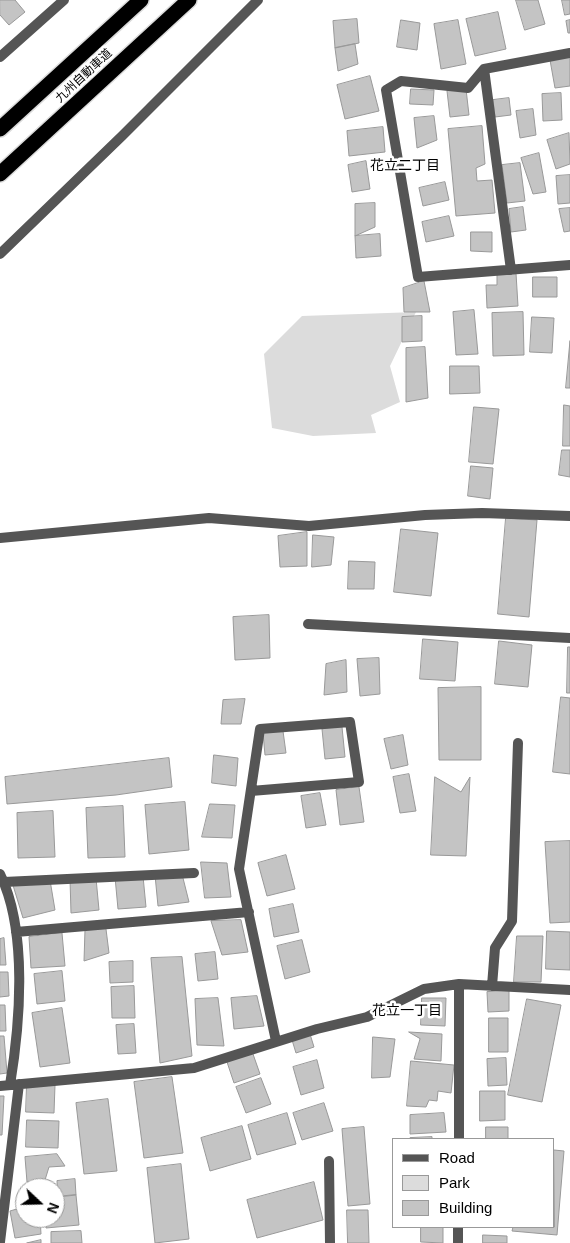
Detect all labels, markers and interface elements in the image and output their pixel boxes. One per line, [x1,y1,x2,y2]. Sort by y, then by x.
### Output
street label: 九州自動車道 [53,46,115,106]
district label: 花立二丁目 [370,158,440,174]
district label: 花立一丁目 [372,1003,442,1019]
legend [392,1138,555,1228]
text: Road [439,1149,475,1166]
text: Park [439,1174,470,1191]
north arrow [15,1178,65,1228]
text: Building [439,1199,492,1216]
text: N [44,1200,62,1216]

